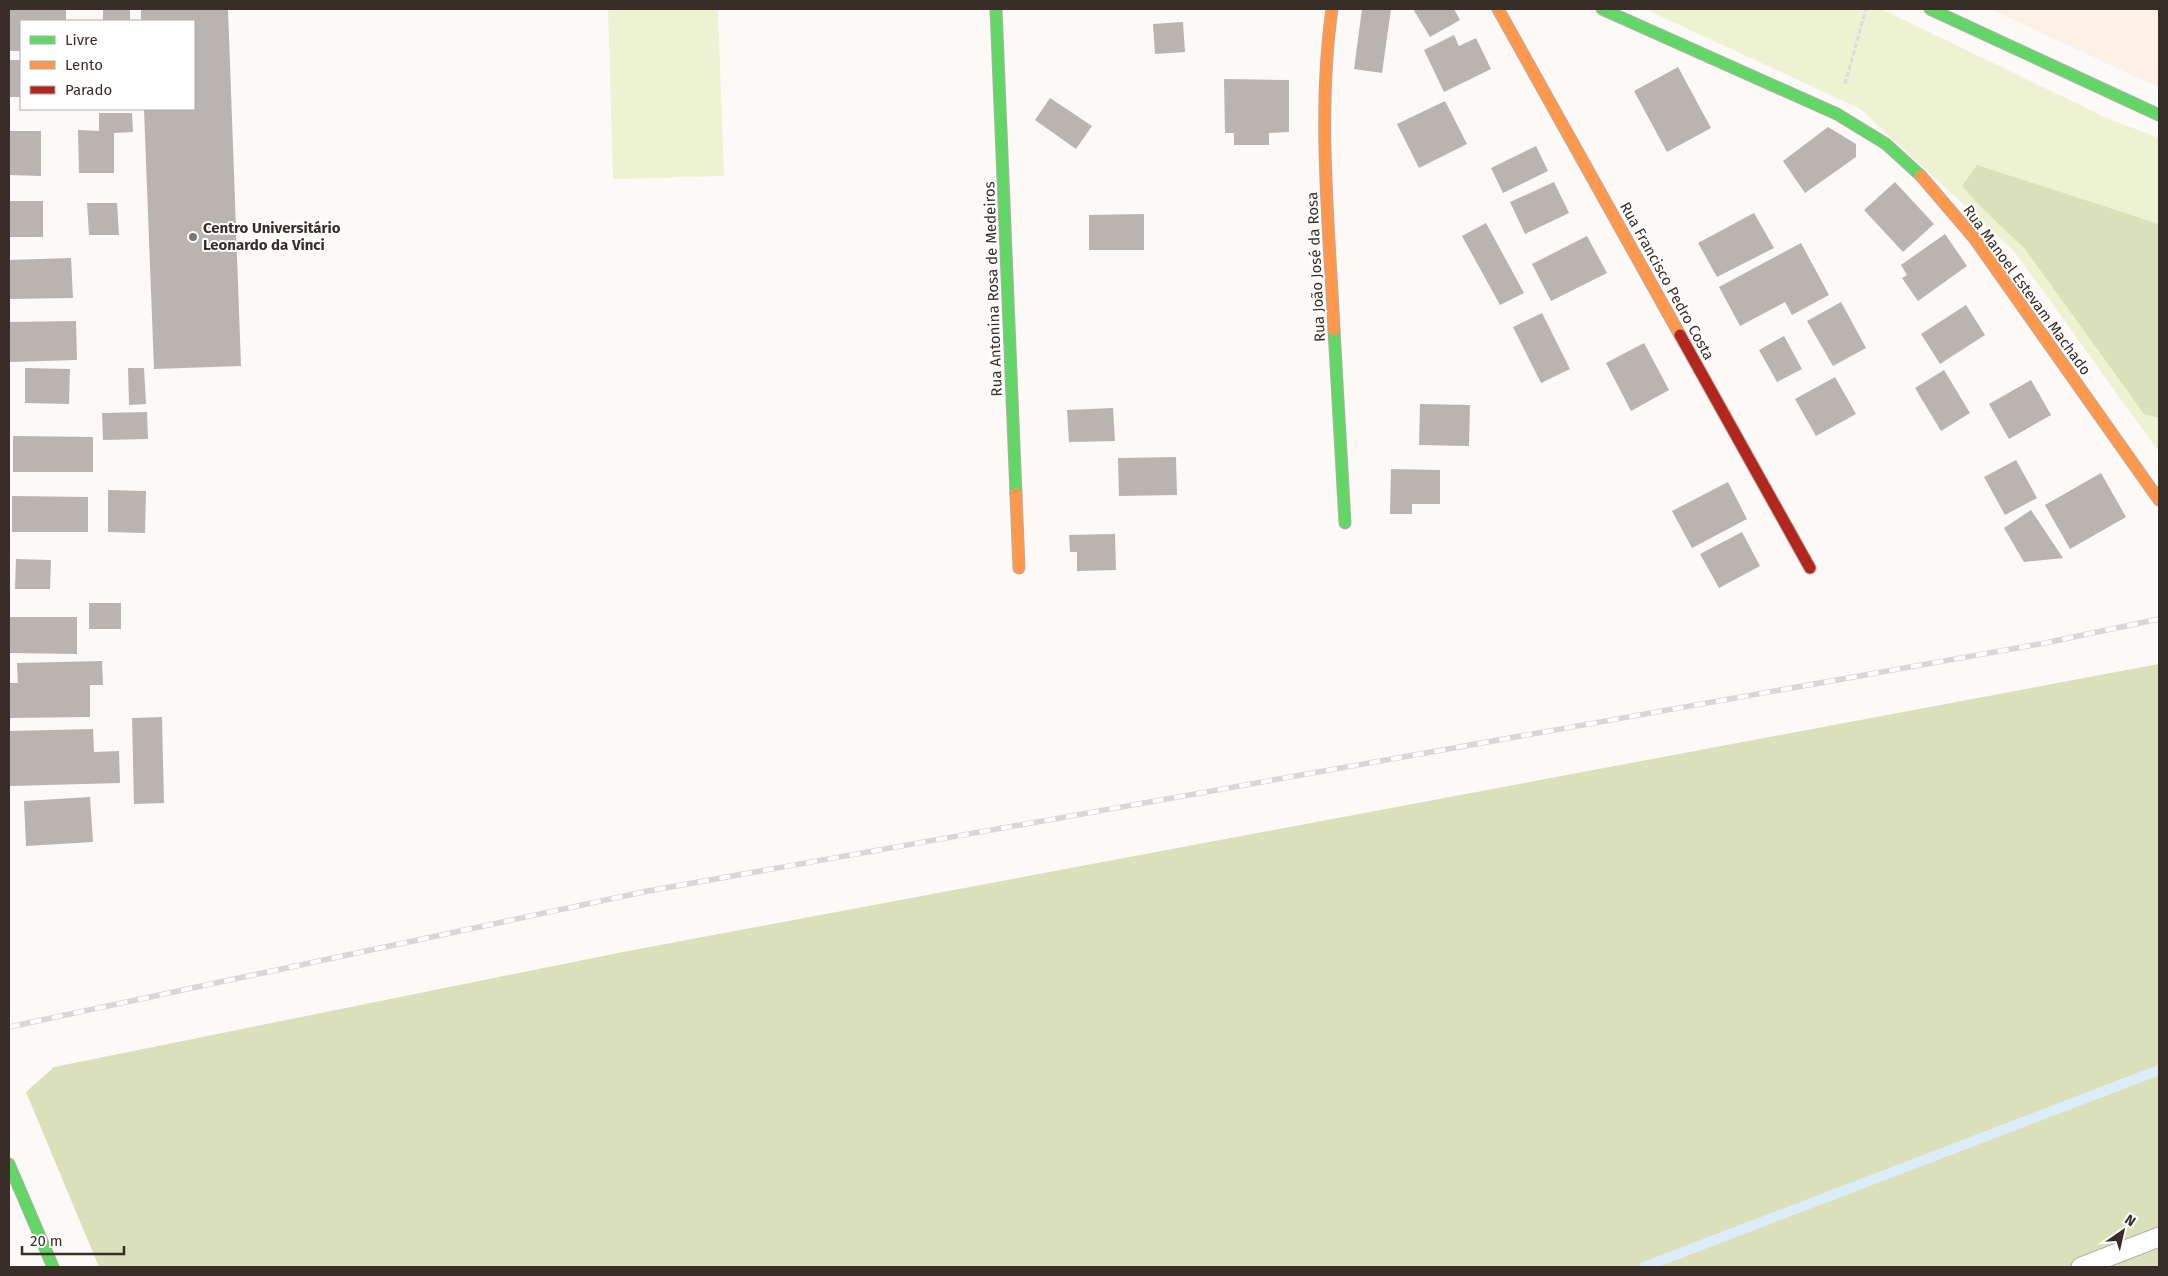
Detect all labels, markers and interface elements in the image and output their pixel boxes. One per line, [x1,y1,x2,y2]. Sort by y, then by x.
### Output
legend [20,20,195,110]
text: Livre [65,31,98,49]
text: Lento [65,56,103,74]
text: Parado [65,81,112,99]
street label: Rua Antonina Rosa de Medeiros [980,181,1006,397]
street label: Rua João José da Rosa [1303,192,1329,342]
street label: Rua Francisco Pedro Costa [1616,199,1718,363]
street label: Rua Manoel Estevam Machado [1959,201,2095,379]
place label: Centro Universitário Leonardo da Vinci [203,219,341,254]
marker: Centro Universitário Leonardo da Vinci [187,231,199,243]
north arrow [2098,1206,2148,1256]
text: N [2121,1211,2139,1230]
scale bar [22,1224,125,1256]
text: 20 m [30,1232,63,1250]

